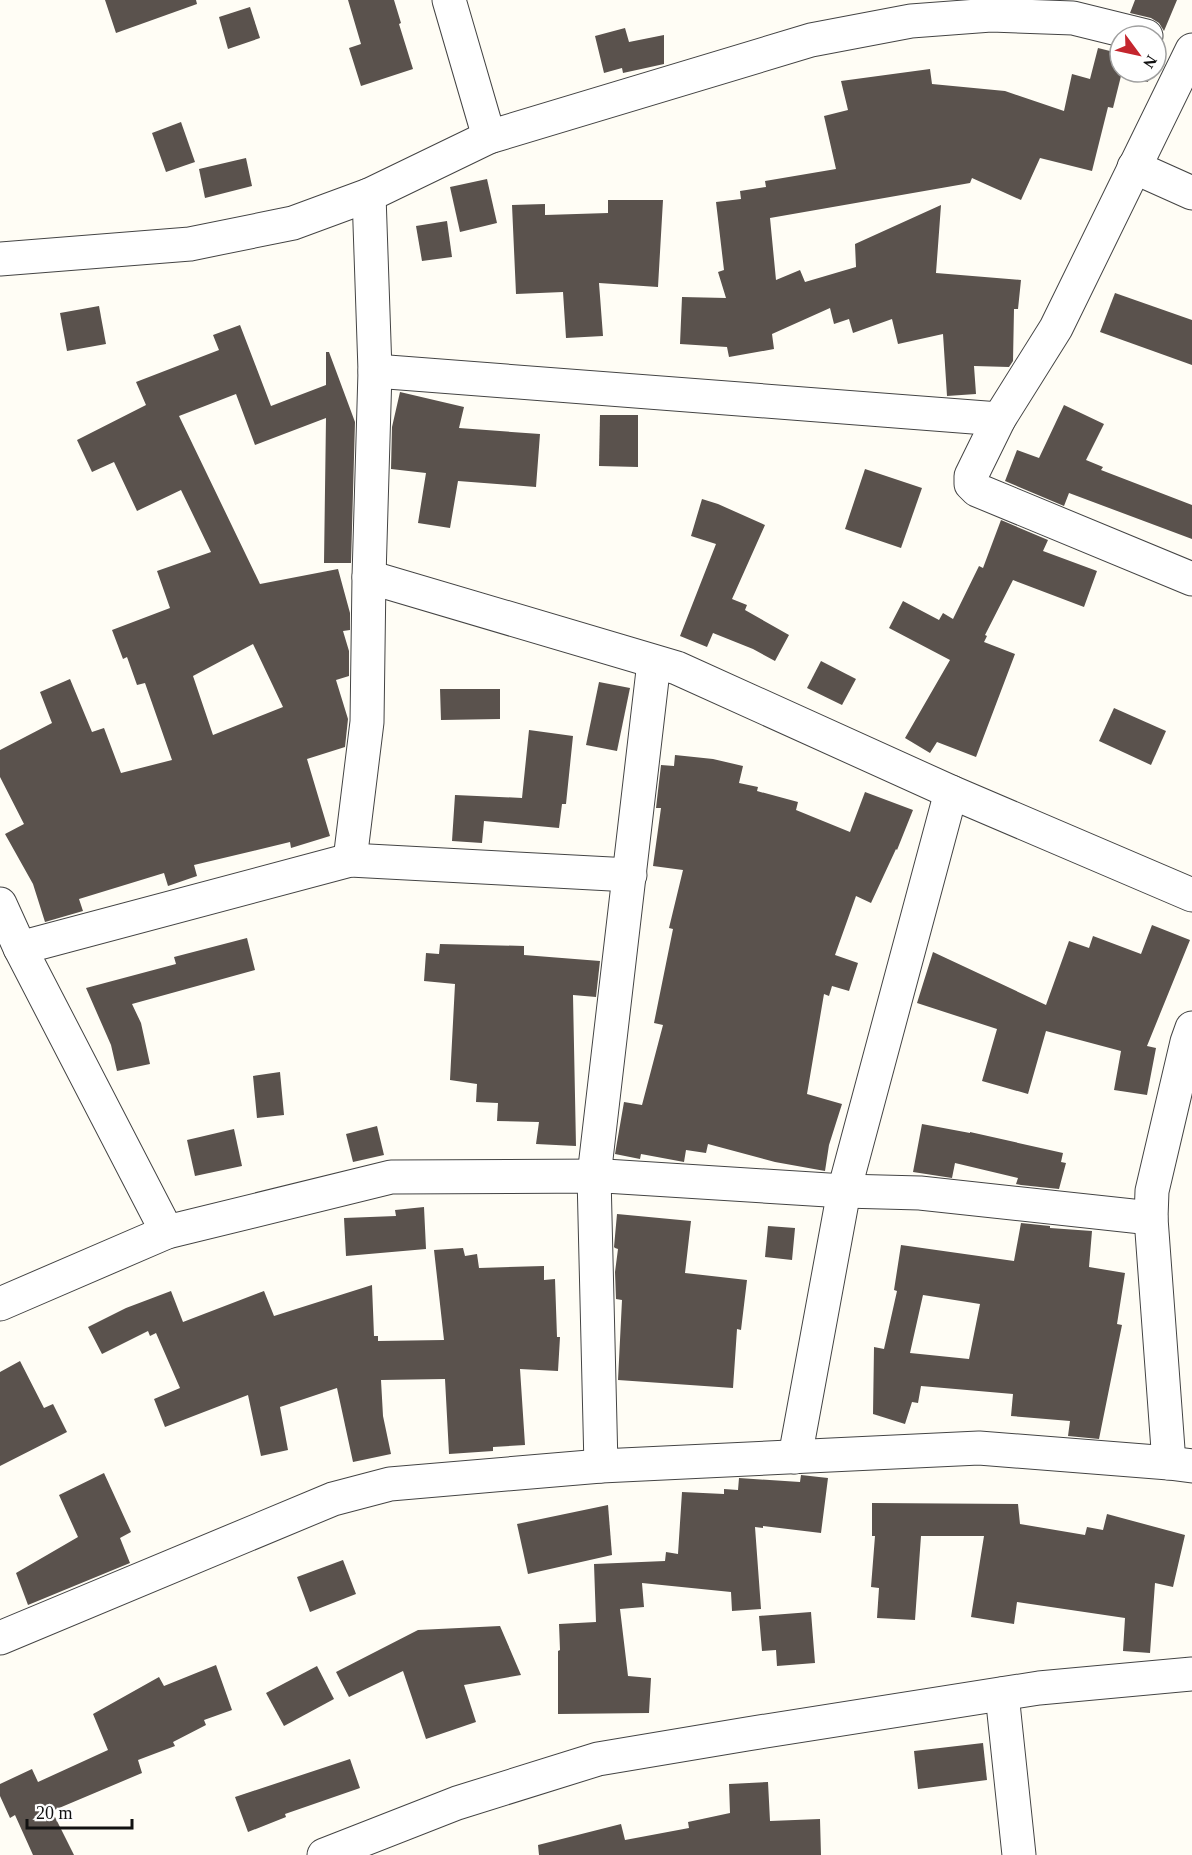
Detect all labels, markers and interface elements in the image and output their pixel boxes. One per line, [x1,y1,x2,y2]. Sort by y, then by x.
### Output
north arrow [1108,24,1168,84]
text: N [1140,52,1160,72]
scale bar [27,1792,132,1830]
text: 20 m [36,1803,73,1823]

